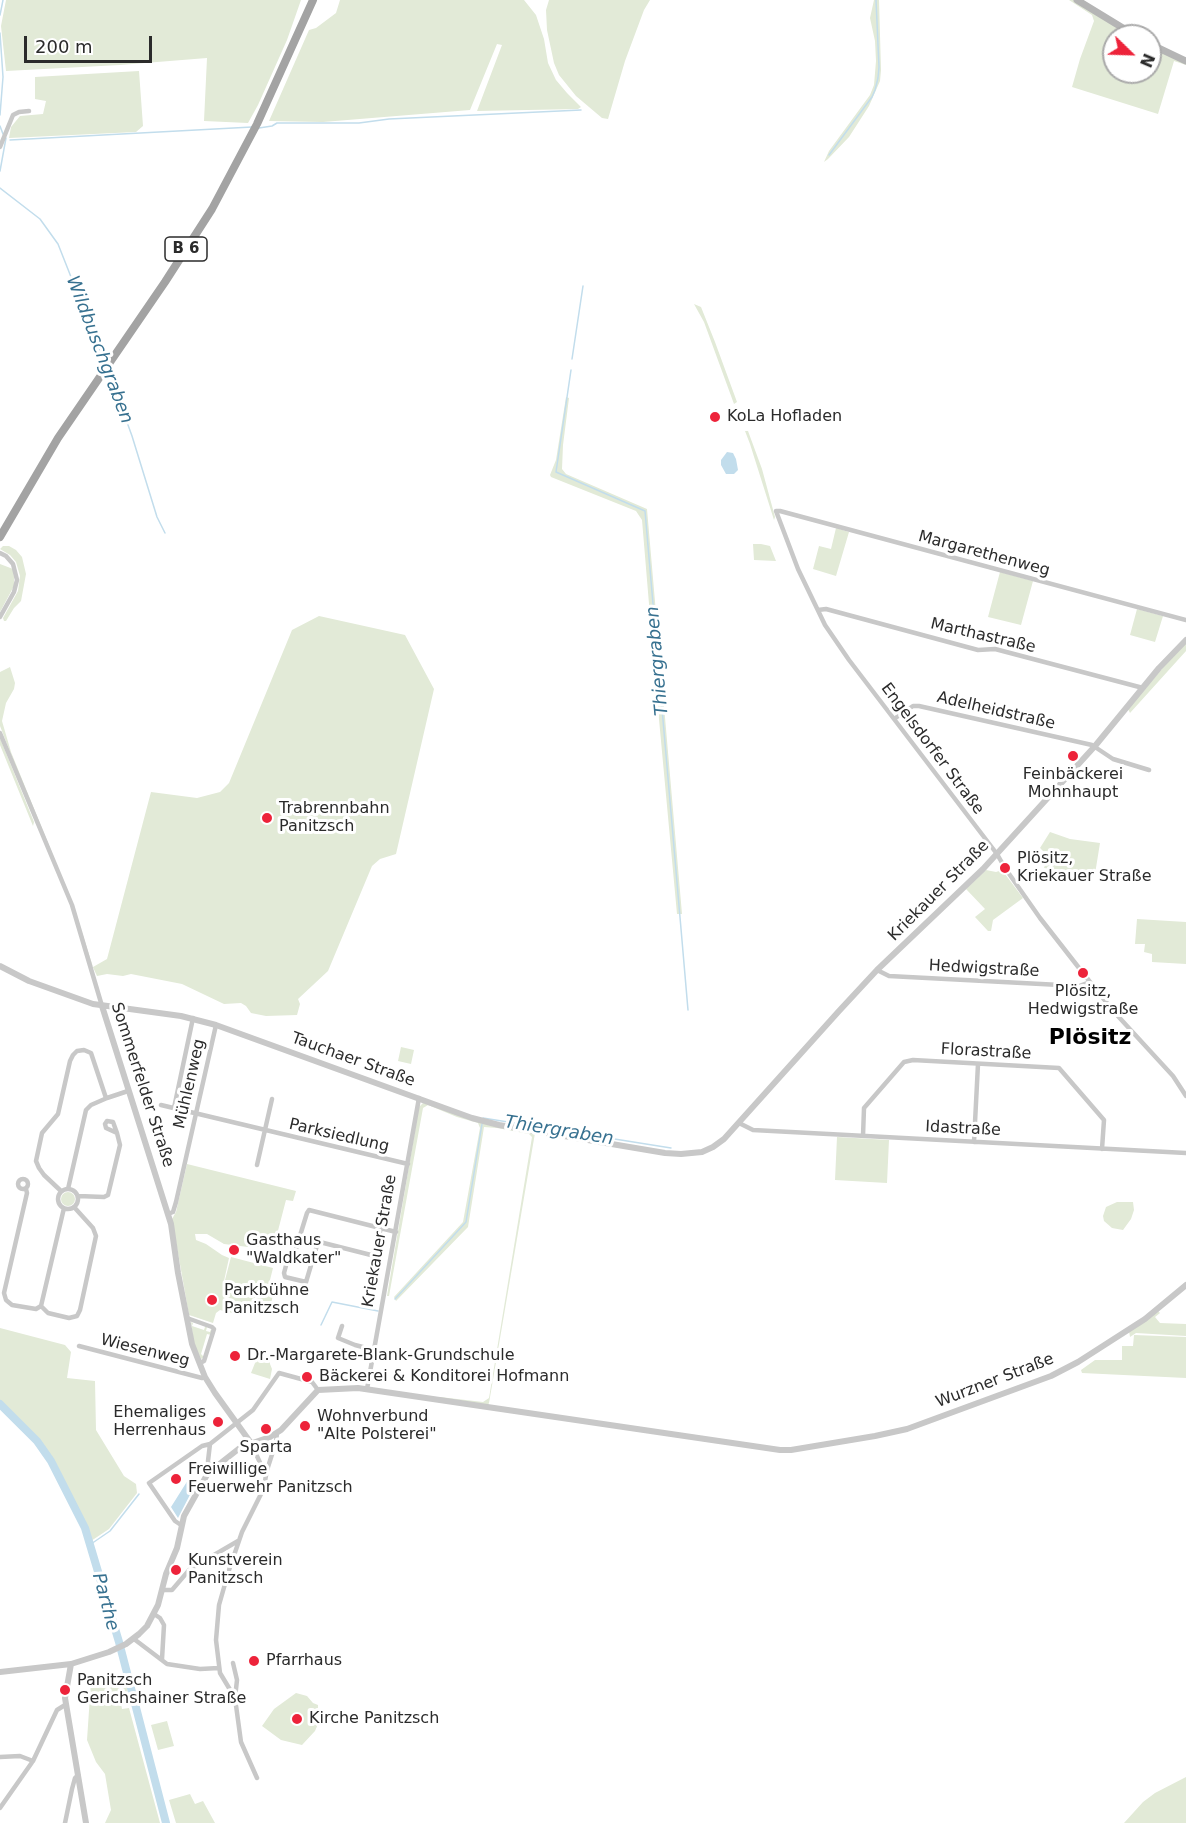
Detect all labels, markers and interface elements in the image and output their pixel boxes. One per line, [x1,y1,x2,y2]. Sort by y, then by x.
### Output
scale bar [27,24,154,62]
north arrow [1102,24,1162,84]
text: 200 m [35,36,93,57]
text: N [1136,51,1159,70]
road number: B 6 [165,237,207,261]
water label: Wildbuschgraben [61,273,137,427]
place label: KoLa Hofladen [727,407,842,427]
marker: KoLa Hofladen [708,410,722,424]
street label: Margarethenweg [916,527,1052,581]
water label: Thiergraben [642,605,674,717]
street label: Marthastraße [929,615,1037,657]
street label: Engelsdorfer Straße [876,680,988,818]
street label: Adelheidstraße [935,688,1057,734]
marker: Feinbäckerei Mohnhaupt [1066,749,1080,763]
place label: Feinbäckerei Mohnhaupt [1023,765,1123,803]
place label: Trabrennbahn Panitzsch [279,799,390,837]
marker: Trabrennbahn Panitzsch [260,811,274,825]
street label: Kriekauer Straße [885,837,993,945]
place label: Plösitz, Kriekauer Straße [1017,849,1152,887]
marker: Plösitz, Kriekauer Straße [998,861,1012,875]
street label: Hedwigstraße [928,957,1040,981]
marker: Plösitz, Hedwigstraße [1076,966,1090,980]
place label: Plösitz, Hedwigstraße [1028,982,1138,1020]
street label: Sommerfelder Straße [106,1000,178,1170]
district label: Plösitz [1049,1025,1131,1051]
street label: Tauchaer Straße [289,1029,417,1091]
street label: Mühlenweg [170,1037,210,1131]
street label: Florastraße [940,1040,1032,1064]
water label: Thiergraben [503,1112,615,1150]
street label: Parksiedlung [287,1115,391,1157]
street label: Idastraße [925,1117,1001,1141]
street label: Kriekauer Straße [359,1173,401,1309]
place label: Gasthaus "Waldkater" [246,1231,341,1269]
marker: Gasthaus "Waldkater" [227,1243,241,1257]
place label: Parkbühne Panitzsch [224,1281,309,1319]
marker: Parkbühne Panitzsch [205,1293,219,1307]
street label: Wiesenweg [98,1331,192,1371]
place label: Dr.-Margarete-Blank-Grundschule [247,1346,515,1366]
marker: Dr.-Margarete-Blank-Grundschule [228,1349,242,1363]
street label: Wurzner Straße [933,1350,1057,1412]
place label: Bäckerei & Konditorei Hofmann [319,1367,569,1387]
marker: Bäckerei & Konditorei Hofmann [300,1370,314,1384]
place label: Ehemaliges Herrenhaus [113,1403,206,1441]
place label: Wohnverbund "Alte Polsterei" [317,1407,437,1445]
marker: Ehemaliges Herrenhaus [211,1415,225,1429]
marker: Wohnverbund "Alte Polsterei" [298,1419,312,1433]
marker: Sparta [259,1422,273,1436]
place label: Sparta [240,1438,292,1458]
place label: Freiwillige Feuerwehr Panitzsch [188,1460,353,1498]
marker: Freiwillige Feuerwehr Panitzsch [169,1472,183,1486]
place label: Kunstverein Panitzsch [188,1551,283,1589]
marker: Kunstverein Panitzsch [169,1563,183,1577]
water label: Parthe [87,1571,123,1633]
place label: Pfarrhaus [266,1651,342,1671]
marker: Pfarrhaus [247,1654,261,1668]
place label: Panitzsch Gerichshainer Straße [77,1671,246,1709]
marker: Panitzsch Gerichshainer Straße [58,1683,72,1697]
place label: Kirche Panitzsch [309,1709,439,1729]
marker: Kirche Panitzsch [290,1712,304,1726]

